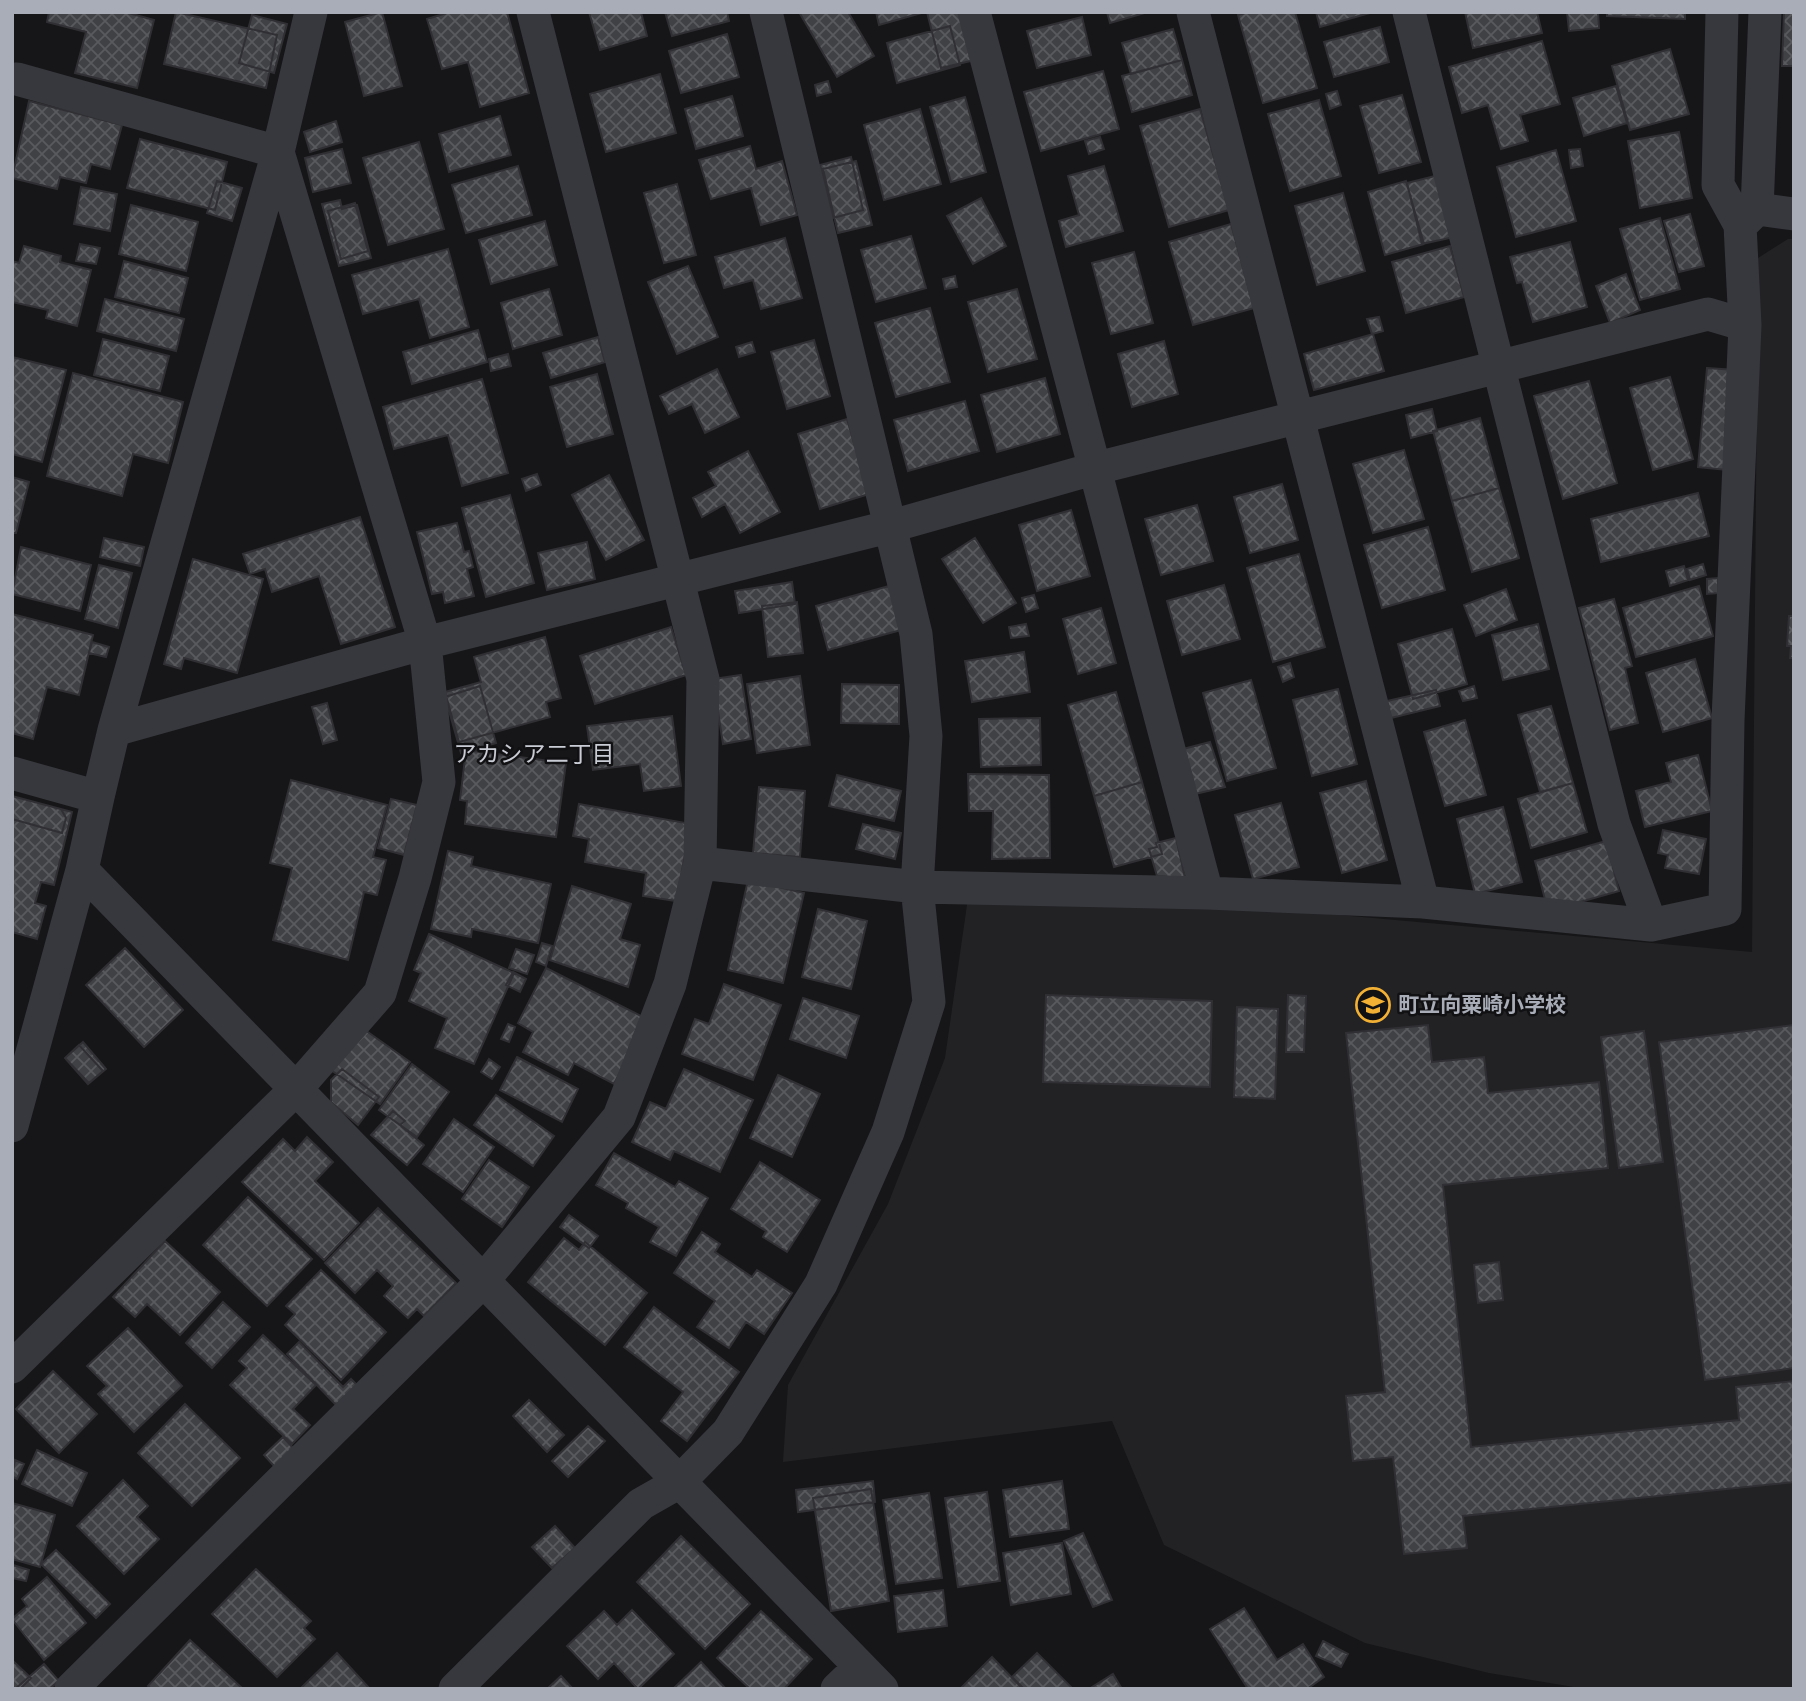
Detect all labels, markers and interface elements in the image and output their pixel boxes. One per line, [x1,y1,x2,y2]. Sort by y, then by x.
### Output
district label: アカシア二丁目 [454,740,615,768]
school or university icon: 町立向粟崎小学校 [1354,986,1392,1024]
place label: 町立向粟崎小学校 [1398,992,1566,1018]

